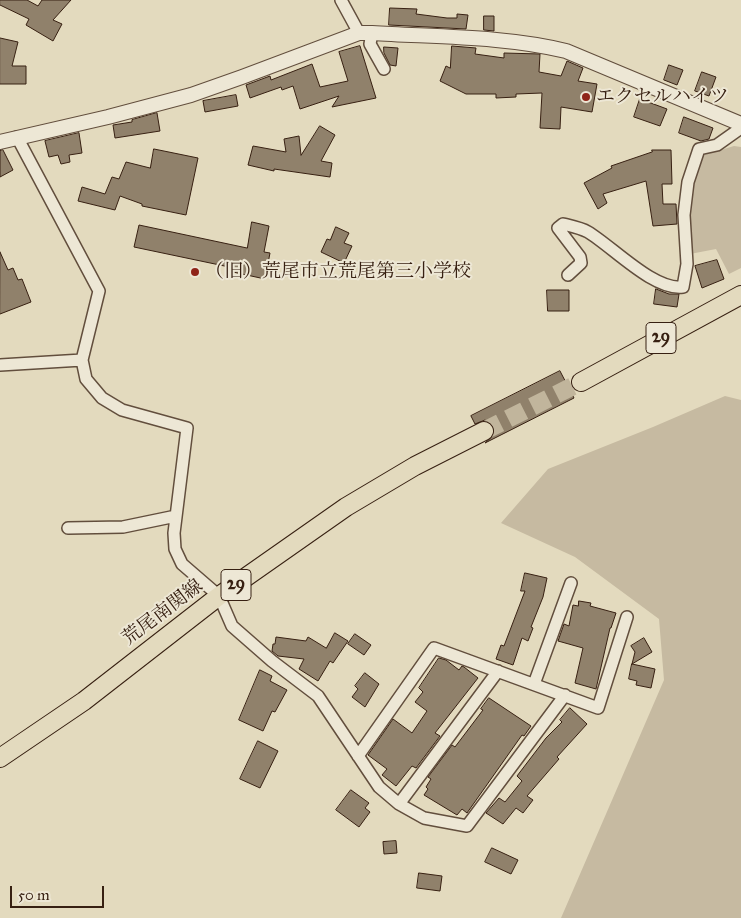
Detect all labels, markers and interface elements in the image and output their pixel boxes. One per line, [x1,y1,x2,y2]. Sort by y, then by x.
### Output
place label: エクセルハイツ [596,86,729,108]
marker: エクセルハイツ [580,91,592,103]
place label: （旧）荒尾市立荒尾第三小学校 [205,261,471,283]
marker: （旧）荒尾市立荒尾第三小学校 [189,266,201,278]
road number: 29 [646,322,676,353]
road number: 29 [221,570,251,600]
street label: 荒尾南関線 [118,575,208,651]
scale bar [12,876,106,908]
text: 50 m [18,886,50,904]

